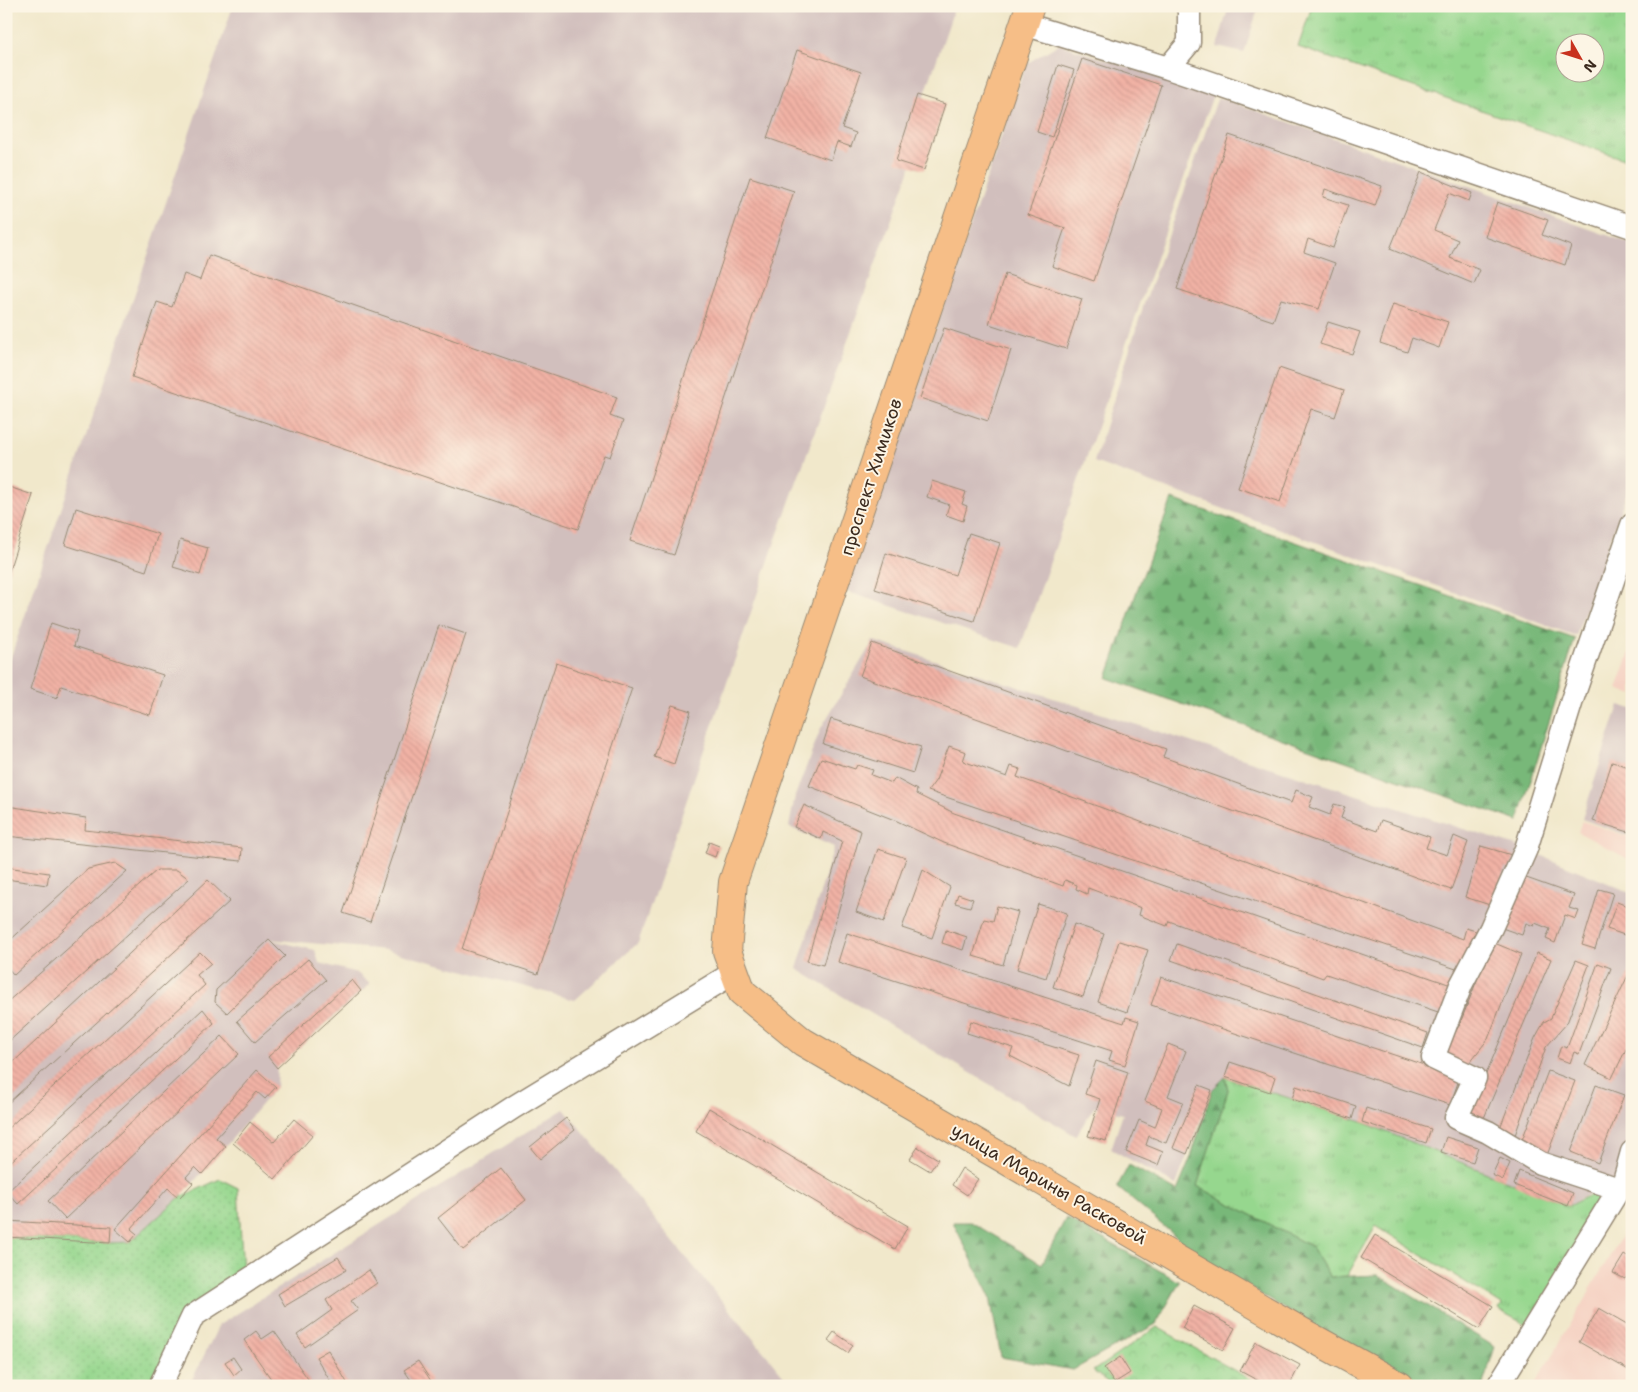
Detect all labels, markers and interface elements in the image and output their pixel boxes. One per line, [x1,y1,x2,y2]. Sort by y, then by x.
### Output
north arrow [1556,32,1606,82]
text: N [1580,56,1601,76]
street label: проспект Химиков [834,395,908,559]
street label: улица Марины Расковой [947,1118,1151,1250]

